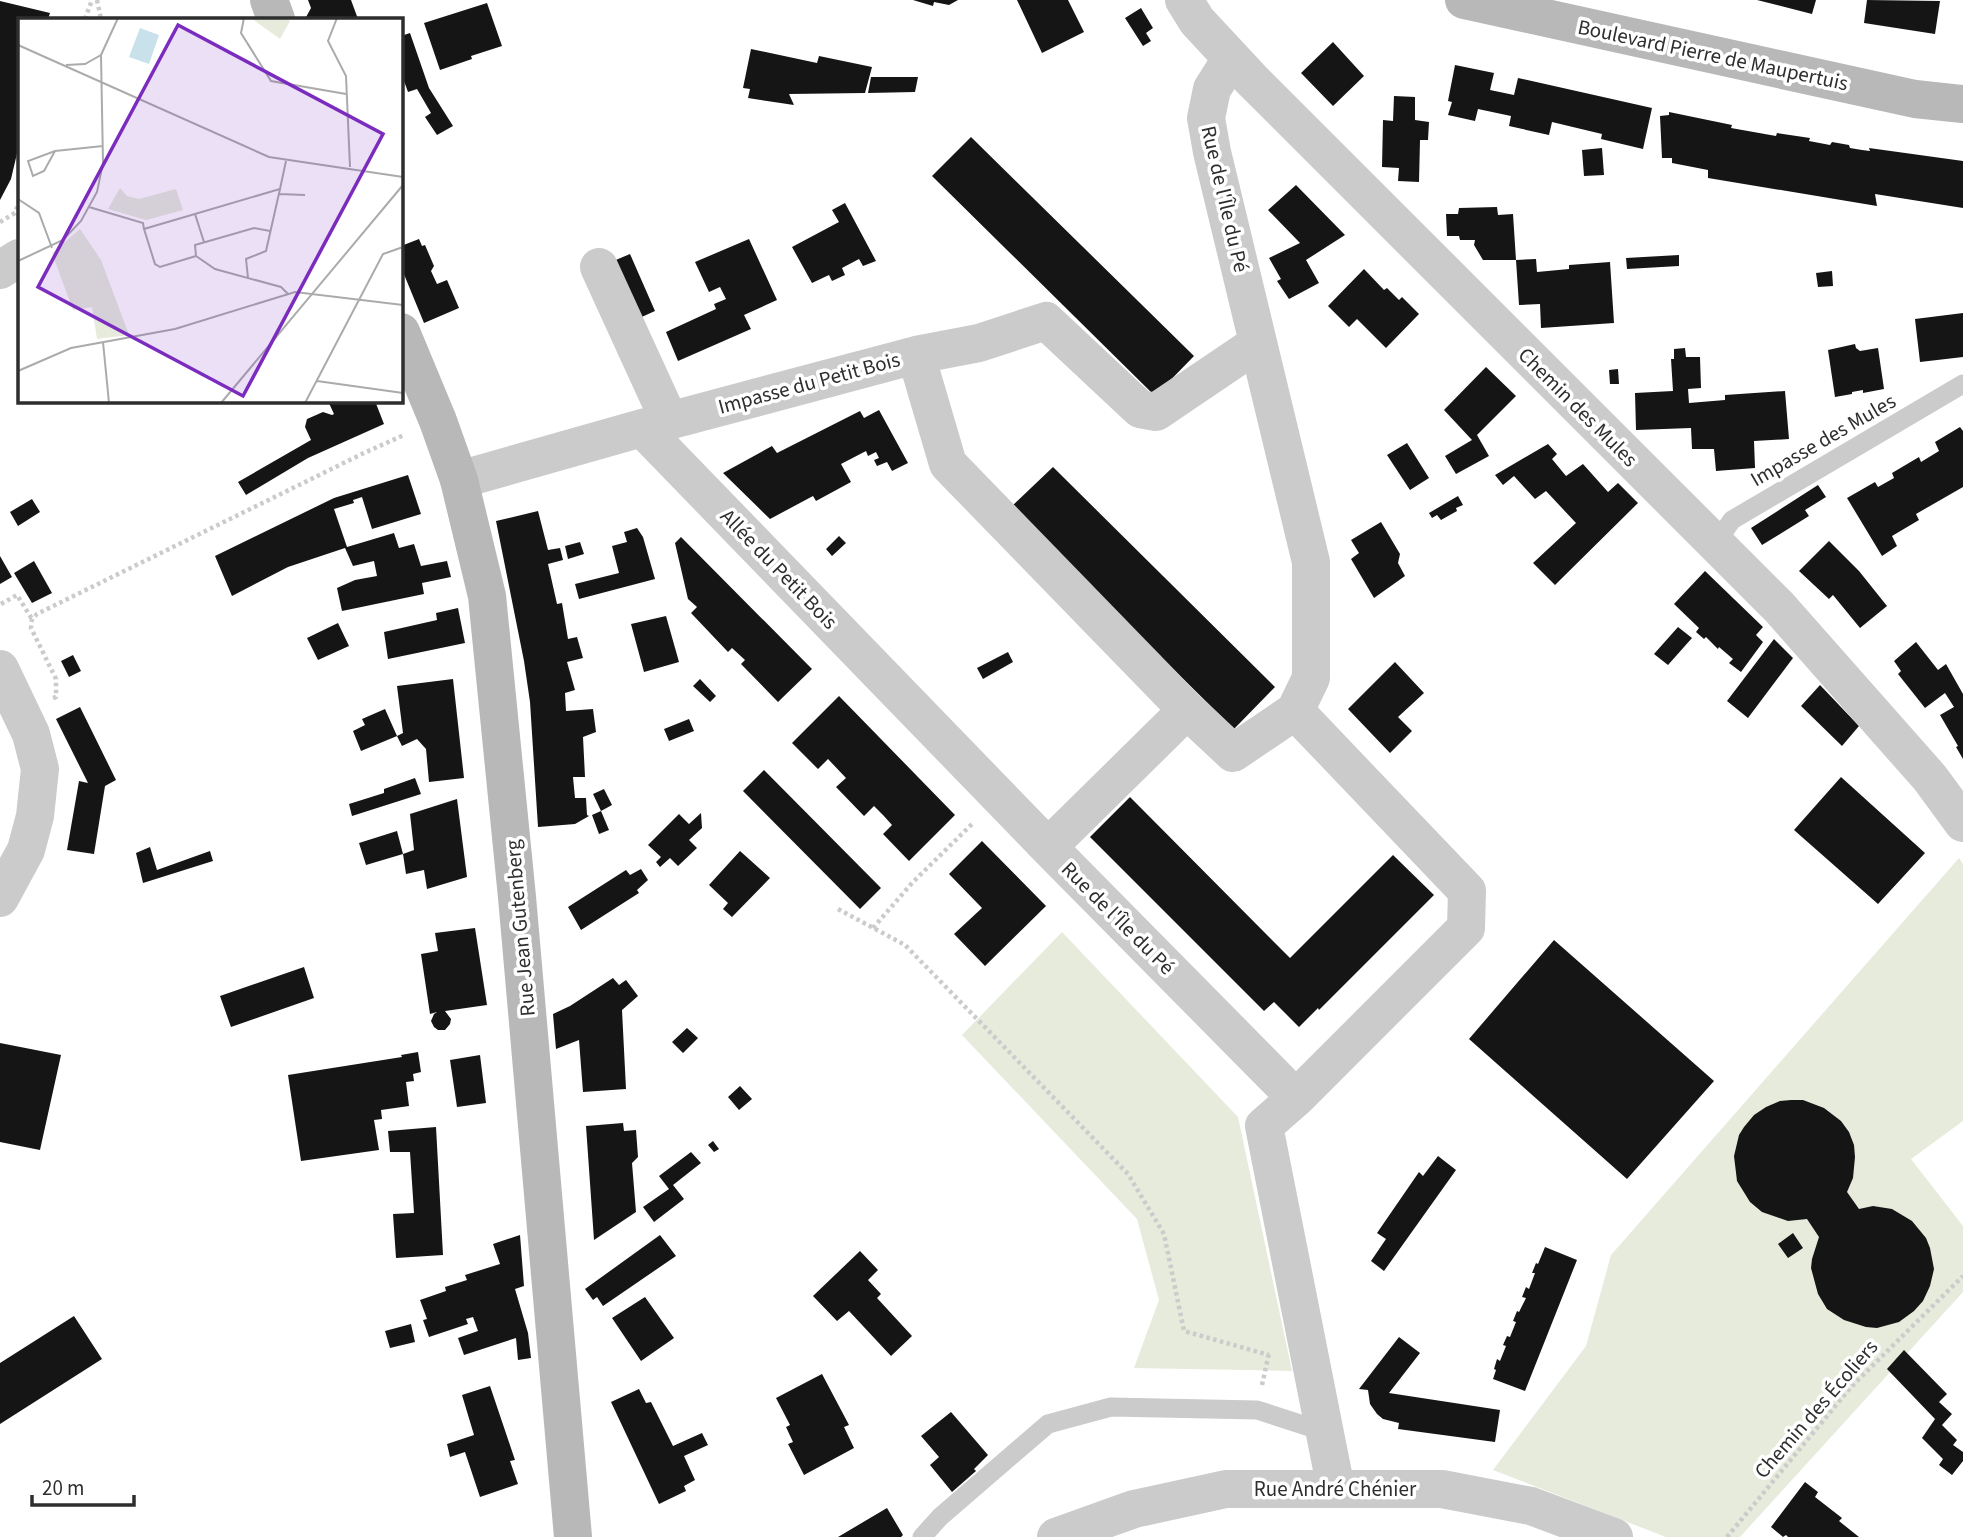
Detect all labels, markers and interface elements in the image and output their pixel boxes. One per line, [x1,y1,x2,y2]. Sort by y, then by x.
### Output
street label: Boulevard Pierre de Maupertuis [1575,12,1851,98]
inset map [18,18,402,402]
street label: Rue de l'Île du Pé [1194,123,1256,275]
street label: Chemin des Mules [1511,340,1645,474]
street label: Impasse du Petit Bois [715,344,903,422]
street label: Impasse des Mules [1745,386,1901,494]
street label: Allée du Petit Bois [714,502,845,636]
street label: Rue Jean Gutenberg [497,838,543,1018]
street label: Rue de l'Île du Pé [1055,855,1181,981]
street label: Chemin des Écoliers [1747,1333,1885,1485]
scale bar [32,1464,133,1508]
text: 20 m [42,1473,84,1503]
street label: Rue André Chénier [1254,1474,1417,1504]

